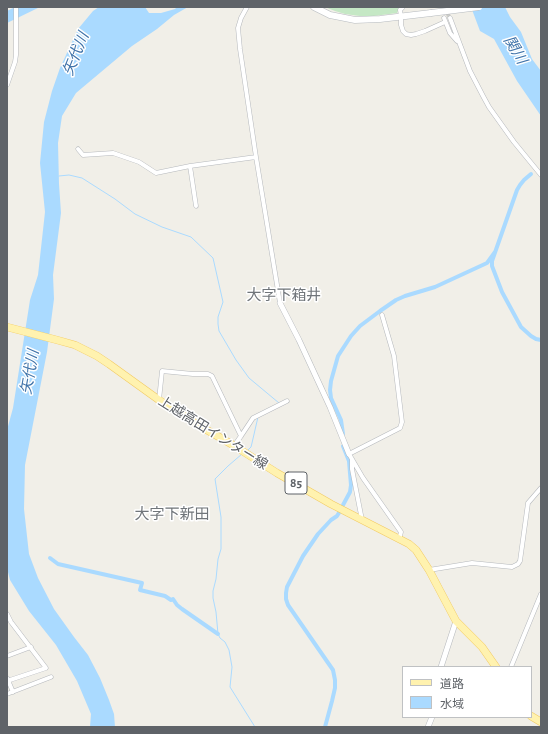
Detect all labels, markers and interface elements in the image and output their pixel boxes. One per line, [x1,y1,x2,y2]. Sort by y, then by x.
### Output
water label: 矢代川 [59,30,93,78]
water label: 関川 [500,33,530,67]
district label: 大字下箱井 [247,286,321,304]
water label: 矢代川 [17,348,43,396]
street label: 上越高田インター線 [155,392,271,474]
road number: 85 [285,472,307,494]
district label: 大字下新田 [135,505,209,523]
legend [402,666,532,718]
text: 道路 [440,678,464,690]
text: 水域 [440,698,464,710]

